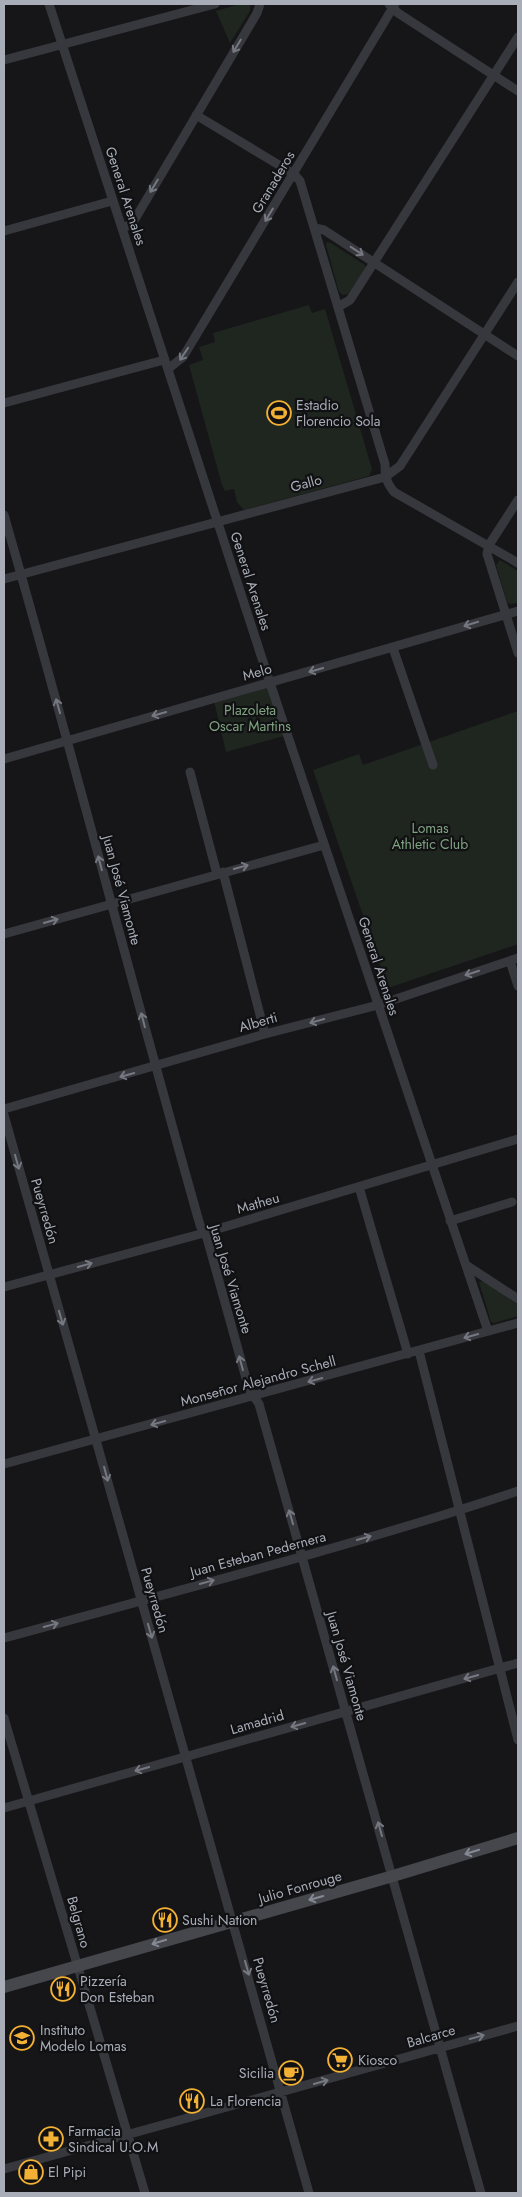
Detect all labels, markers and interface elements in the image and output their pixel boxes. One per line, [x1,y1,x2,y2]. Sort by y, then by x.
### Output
one-way arrow [231,39,241,53]
street label: General Arenales [101,144,151,248]
street label: Granaderos [247,147,300,217]
one-way arrow [149,179,159,194]
one-way arrow [263,208,273,222]
one-way arrow [349,247,363,257]
one-way arrow [179,347,189,361]
place label: Estadio Florencio Sola [296,395,380,431]
sports icon: Estadio Florencio Sola [266,400,292,426]
street label: Gallo [288,469,324,497]
street label: General Arenales [226,529,276,633]
one-way arrow [464,619,480,629]
street label: Melo [240,658,274,686]
one-way arrow [308,665,324,675]
one-way arrow [53,698,63,714]
park label: Plazoleta Oscar Martins [209,700,291,736]
one-way arrow [152,710,168,720]
park label: Lomas Athletic Club [392,818,468,854]
street label: Juan José Viamonte [97,831,146,947]
one-way arrow [95,855,105,871]
one-way arrow [232,862,248,872]
street label: General Arenales [354,914,404,1018]
one-way arrow [42,915,58,925]
one-way arrow [464,969,480,979]
street label: Alberti [236,1007,280,1037]
one-way arrow [137,1012,147,1028]
one-way arrow [309,1016,325,1026]
one-way arrow [119,1071,135,1080]
one-way arrow [13,1153,22,1169]
street label: Pueyrredón [26,1176,64,1246]
street label: Matheu [234,1187,282,1219]
street label: Juan José Viamonte [204,1220,257,1336]
one-way arrow [76,1260,92,1269]
one-way arrow [57,1310,67,1326]
one-way arrow [464,1331,480,1341]
street label: Monseñor Alejandro Schell [178,1351,338,1411]
one-way arrow [236,1355,246,1371]
one-way arrow [307,1376,323,1385]
one-way arrow [151,1418,167,1428]
one-way arrow [102,1466,111,1482]
one-way arrow [286,1509,295,1525]
street label: Juan Esteban Pedernera [186,1526,328,1582]
one-way arrow [356,1533,372,1543]
street label: Pueyrredón [136,1565,174,1635]
one-way arrow [199,1577,215,1586]
street label: Juan José Viamonte [321,1607,372,1723]
one-way arrow [42,1620,58,1629]
one-way arrow [145,1622,155,1638]
one-way arrow [329,1666,339,1682]
one-way arrow [464,1672,480,1682]
street label: Lamadrid [228,1705,286,1739]
one-way arrow [290,1721,306,1730]
one-way arrow [134,1765,150,1774]
one-way arrow [374,1822,384,1838]
one-way arrow [464,1848,480,1857]
street label: Julio Fonrouge [254,1866,344,1909]
street label: Belgrano [62,1894,96,1950]
one-way arrow [308,1894,324,1903]
restaurant icon: Sushi Nation [152,1907,178,1933]
place label: Sushi Nation [182,1910,257,1930]
one-way arrow [152,1938,168,1948]
street label: Pueyrredón [248,1955,286,2025]
one-way arrow [242,1959,252,1975]
place label: Pizzería Don Esteban [80,1971,155,2007]
restaurant icon: Pizzería Don Esteban [50,1976,76,2002]
place label: Instituto Modelo Lomas [40,2020,127,2056]
street label: Balcarce [404,2020,458,2052]
school or university icon: Instituto Modelo Lomas [9,2025,35,2051]
one-way arrow [469,2032,485,2042]
supermarket icon: Kiosco [327,2047,353,2073]
place label: Kiosco [358,2050,398,2070]
cafe icon: Sicilia [278,2060,304,2086]
place label: Sicilia [239,2063,274,2083]
one-way arrow [312,2077,328,2086]
restaurant icon: La Florencia [179,2088,205,2114]
place label: La Florencia [210,2091,281,2111]
place label: Farmacia Sindical U.O.M [68,2121,158,2157]
pharmacy icon: Farmacia Sindical U.O.M [38,2126,64,2152]
shop icon: El Pipi [18,2159,44,2185]
place label: El Pipi [48,2162,86,2182]

